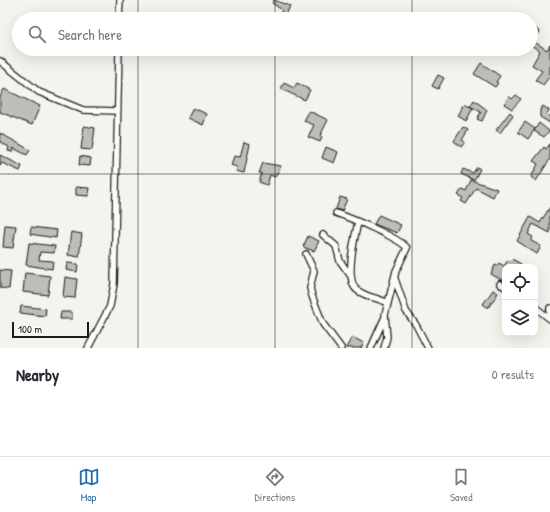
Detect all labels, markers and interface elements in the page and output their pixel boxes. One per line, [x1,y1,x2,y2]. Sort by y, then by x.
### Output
search box [12,12,538,56]
icon: search [26,23,48,45]
text: Search here [58,24,122,45]
map controls [502,264,538,336]
button: locate [502,264,538,300]
button: layers [502,300,538,336]
scale bar [12,320,89,339]
text: 100 m [18,322,42,336]
text: Nearby [16,363,59,386]
text: 0 results [492,365,534,383]
tab: Map [78,466,100,504]
tab: Directions [255,466,295,504]
tab: Saved [450,466,472,504]

